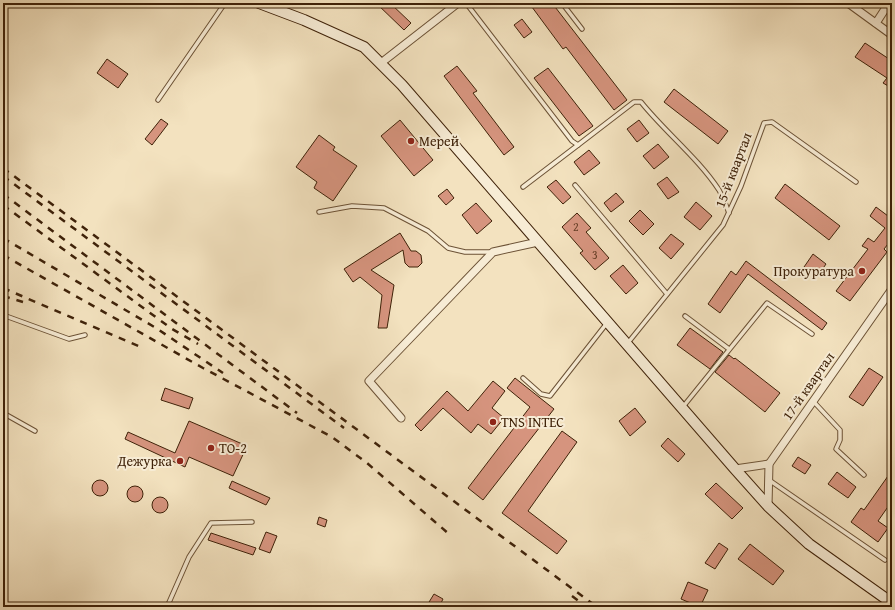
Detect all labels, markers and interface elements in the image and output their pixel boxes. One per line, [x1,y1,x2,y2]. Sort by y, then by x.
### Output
street label: 15-й квартал [709,129,757,211]
place label: Мерей [419,131,459,151]
marker: Мерей [406,136,416,146]
house number: 2 [573,218,579,235]
house number: 3 [592,246,598,263]
place label: Прокуратура [773,261,854,281]
marker: Прокуратура [857,266,867,276]
street label: 17-й квартал [777,348,839,424]
place label: TNS INTEC [501,412,564,432]
marker: TNS INTEC [488,417,498,427]
place label: ТО-2 [219,438,247,458]
marker: ТО-2 [206,443,216,453]
place label: Дежурка [117,451,172,471]
marker: Дежурка [175,456,185,466]

